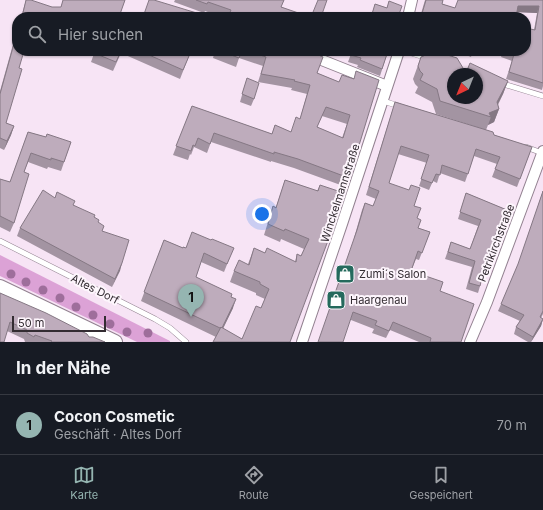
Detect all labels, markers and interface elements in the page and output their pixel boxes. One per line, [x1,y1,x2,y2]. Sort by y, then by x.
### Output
search box [12,12,531,56]
icon: search [26,23,48,45]
text: Hier suchen [58,25,143,44]
north arrow [447,68,483,104]
street label: Winckelmannstraße [317,142,363,244]
street label: Petrikirchstraße [475,202,517,284]
your location [252,204,272,224]
shop icon: Zumi´s Salon [334,263,356,285]
place label: Zumi´s Salon [359,267,426,281]
street label: Altes Dorf [69,271,121,307]
pin: 1 [178,284,204,317]
shop icon: Haargenau [325,289,347,311]
place label: Haargenau [350,293,407,307]
scale bar [12,314,106,333]
text: 50 m [18,316,44,330]
text: In der Nähe [16,358,111,378]
text: Cocon Cosmetic [54,407,175,426]
text: 1 [26,417,32,433]
text: 70 m [497,417,527,433]
text: Geschäft · Altes Dorf [54,426,182,442]
tab: Karte [70,464,98,502]
tab: Route [239,464,269,502]
tab: Gespeichert [409,464,473,502]

